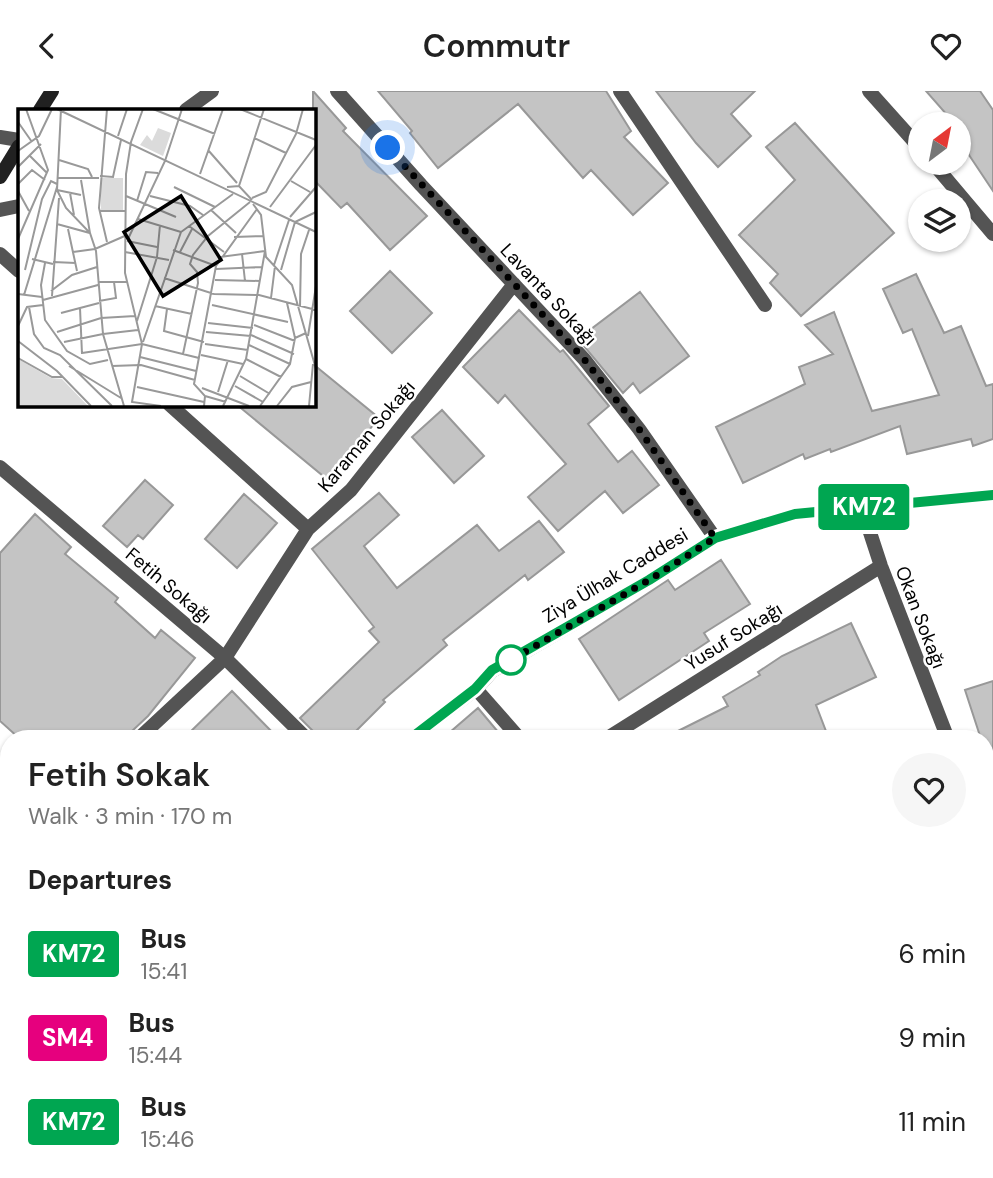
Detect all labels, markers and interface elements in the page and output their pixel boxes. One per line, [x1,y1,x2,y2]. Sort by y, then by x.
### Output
text: Commutr [423,25,570,67]
icon: back [28,27,66,65]
icon: heart [927,27,965,65]
inset map [18,109,315,406]
north arrow [908,112,971,175]
map controls [908,112,971,252]
your location [370,130,405,165]
button: layers [908,189,971,252]
street label: Lavanta Sokağı [495,238,602,351]
street label: Karaman Sokağı [312,375,420,497]
line badge: KM72 [815,484,913,530]
text: KM72 [832,491,896,522]
street label: Ziya Ülhak Caddesi [538,522,693,629]
street label: Fetih Sokağı [120,542,217,629]
street label: Okan Sokağı [890,563,951,672]
street label: Yusuf Sokağı [680,597,787,676]
unlabelled marker [496,645,526,675]
text: Fetih Sokak [28,753,210,796]
button: heart [892,753,966,827]
text: Walk · 3 min · 170 m [28,801,232,831]
text: Departures [28,863,172,897]
text: Bus [140,922,187,956]
text: 6 min [898,937,966,971]
text: KM72 [42,938,105,969]
text: 15:41 [140,956,187,986]
text: Bus [128,1006,175,1040]
text: 9 min [898,1021,966,1055]
text: SM4 [42,1022,93,1053]
text: 15:44 [128,1040,182,1070]
text: Bus [140,1090,187,1124]
text: 11 min [899,1105,966,1139]
text: KM72 [42,1106,105,1137]
text: 15:46 [140,1124,195,1154]

